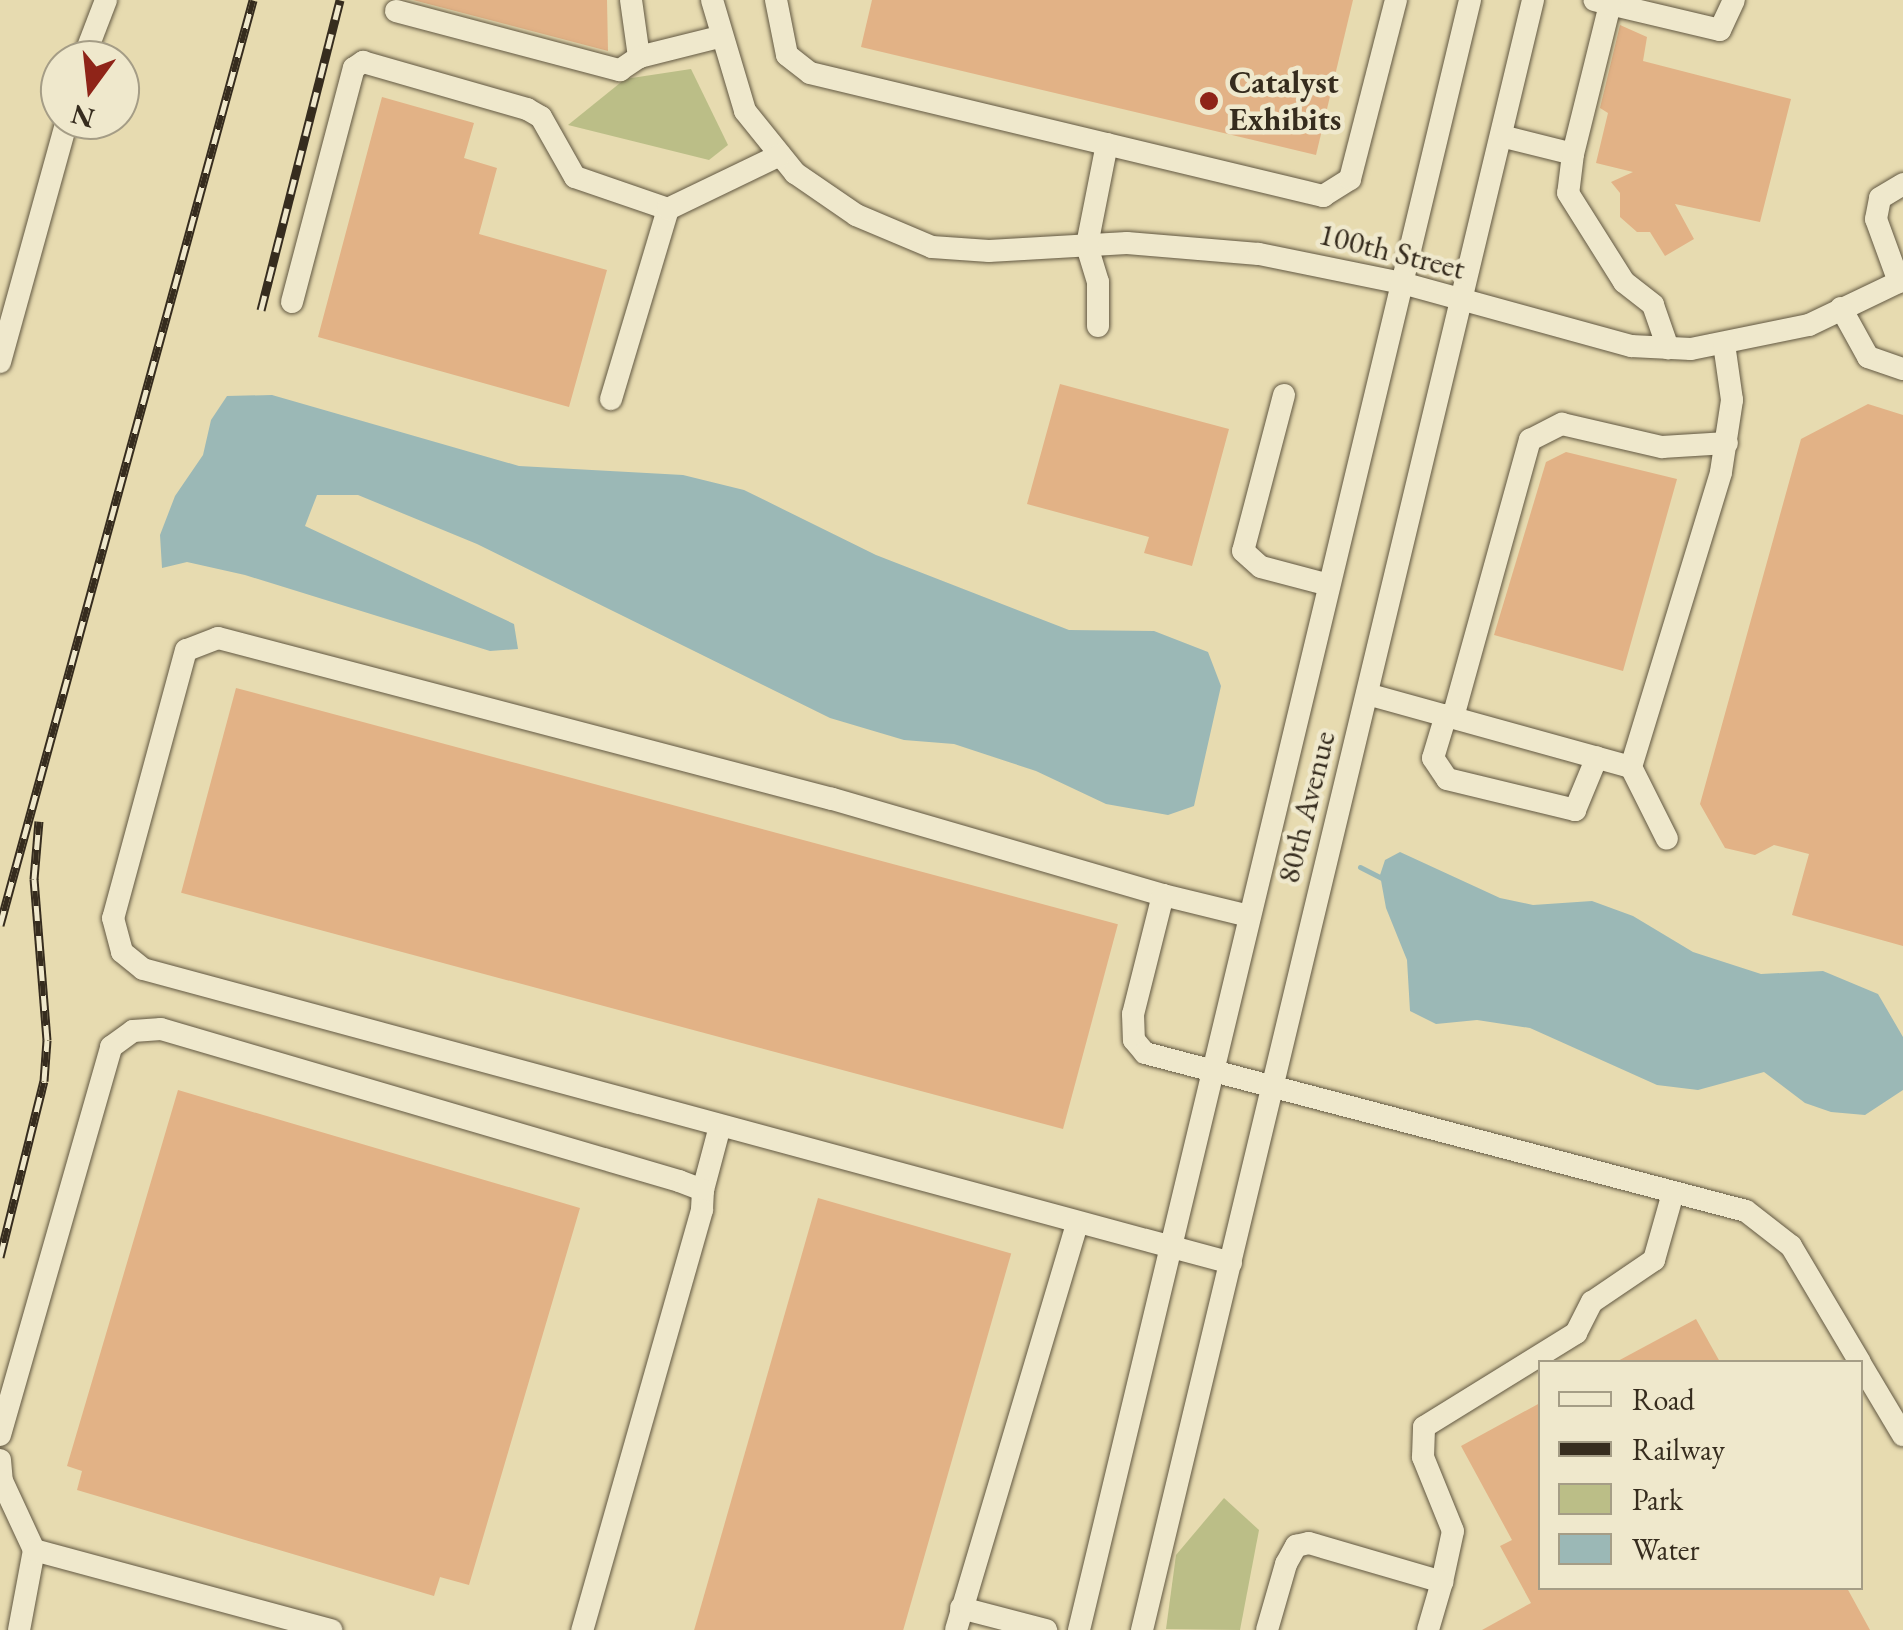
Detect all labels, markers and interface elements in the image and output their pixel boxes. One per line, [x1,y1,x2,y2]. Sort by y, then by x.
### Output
north arrow [40,40,140,140]
place label: Catalyst Exhibits [1229,64,1341,139]
marker: Catalyst Exhibits [1198,90,1220,112]
text: N [67,97,98,137]
street label: 100th Street [1315,214,1469,288]
street label: 80th Avenue [1269,727,1343,887]
legend [1538,1360,1863,1590]
text: Road [1632,1380,1695,1419]
text: Railway [1632,1430,1725,1469]
text: Park [1632,1480,1683,1519]
text: Water [1632,1530,1700,1569]

